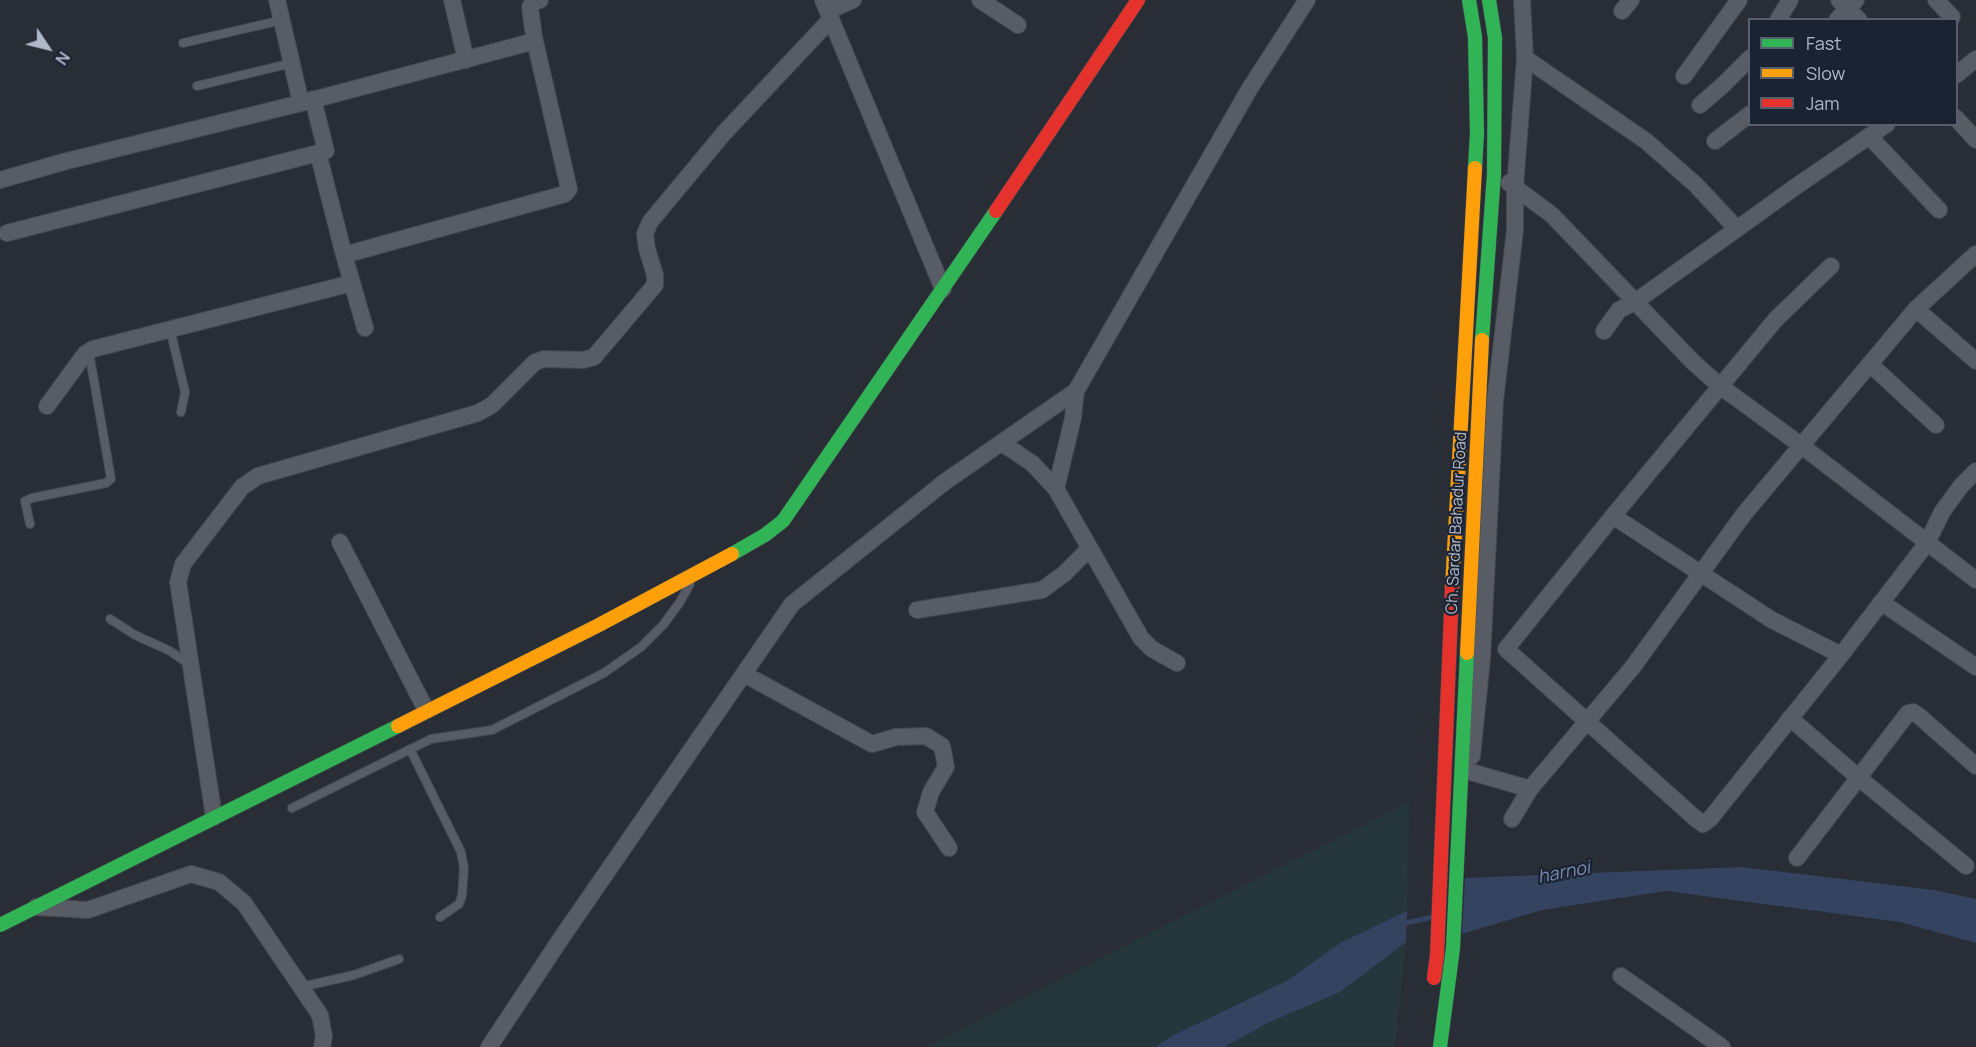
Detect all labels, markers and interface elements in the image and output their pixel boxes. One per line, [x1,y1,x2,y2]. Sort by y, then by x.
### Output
north arrow [18,18,78,78]
legend [1748,18,1958,126]
text: Fast [1806,31,1841,55]
text: N [50,47,75,69]
text: Slow [1806,61,1845,85]
text: Jam [1806,91,1840,115]
street label: Ch. Sardar Bahadur Road [1443,431,1471,615]
water label: harnoi [1536,857,1592,889]

